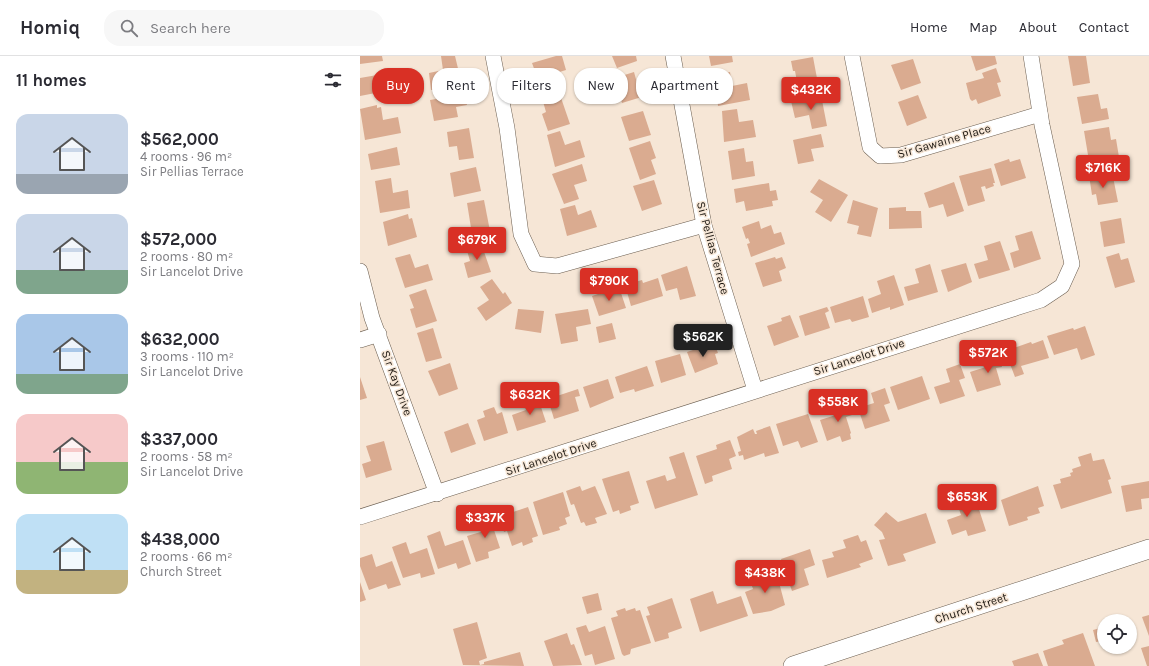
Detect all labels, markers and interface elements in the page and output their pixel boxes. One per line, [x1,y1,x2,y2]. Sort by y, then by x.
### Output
search box [104,10,384,46]
text: Homiq [20,17,80,39]
icon: search [118,17,140,39]
text: Search here [150,19,231,37]
text: Home [910,19,947,36]
text: Map [969,19,997,36]
text: About [1019,19,1057,36]
text: Contact [1079,19,1129,36]
chip: Buy [372,68,424,104]
chip: Rent [432,68,489,104]
chip: Filters [497,68,566,104]
chip: New [574,68,628,104]
chip: Apartment [636,68,733,104]
icon: filters [322,69,344,91]
text: 11 homes [16,70,87,90]
pin: $432K [783,77,839,111]
text: $432K [790,82,832,97]
street label: Sir Gawaine Place [896,121,992,161]
text: $562,000 [140,129,219,149]
icon: home [48,130,96,178]
text: 4 rooms · 96 m² [140,149,232,164]
pin: $716K [1075,155,1131,189]
text: $716K [1085,160,1121,175]
text: Sir Pellias Terrace [140,164,244,179]
street label: Sir Pellias Terrace [694,200,732,296]
pin: $679K [449,227,505,261]
text: $572,000 [140,229,217,249]
icon: home [48,230,96,278]
text: $679K [457,232,497,247]
text: 2 rooms · 80 m² [140,249,233,264]
text: Sir Lancelot Drive [140,264,243,279]
pin: $790K [581,268,637,302]
text: $790K [589,273,629,288]
pin: $562K [675,324,731,358]
text: $632,000 [140,329,219,349]
text: $562K [683,329,723,344]
icon: home [48,330,96,378]
street label: Sir Lancelot Drive [812,336,906,378]
pin: $572K [960,340,1016,374]
text: $572K [968,345,1008,360]
street label: Sir Kay Drive [379,348,415,418]
text: 3 rooms · 110 m² [140,349,234,364]
text: Sir Lancelot Drive [140,364,243,379]
pin: $632K [502,382,558,416]
text: $632K [509,387,551,402]
pin: $558K [810,389,866,423]
text: $558K [818,394,859,409]
text: $337,000 [140,429,218,449]
icon: home [48,430,96,478]
street label: Sir Lancelot Drive [504,436,598,478]
text: 2 rooms · 58 m² [140,449,233,464]
text: Sir Lancelot Drive [140,464,243,479]
pin: $653K [939,484,995,518]
text: $653K [946,489,988,504]
pin: $337K [457,505,513,539]
text: $337K [465,510,505,525]
text: $438,000 [140,529,220,549]
icon: home [48,530,96,578]
text: 2 rooms · 66 m² [140,549,232,564]
pin: $438K [737,560,793,594]
text: Church Street [140,564,222,579]
text: $438K [744,565,786,580]
street label: Church Street [933,590,1009,626]
map controls [1097,614,1137,654]
button: locate [1097,614,1137,654]

